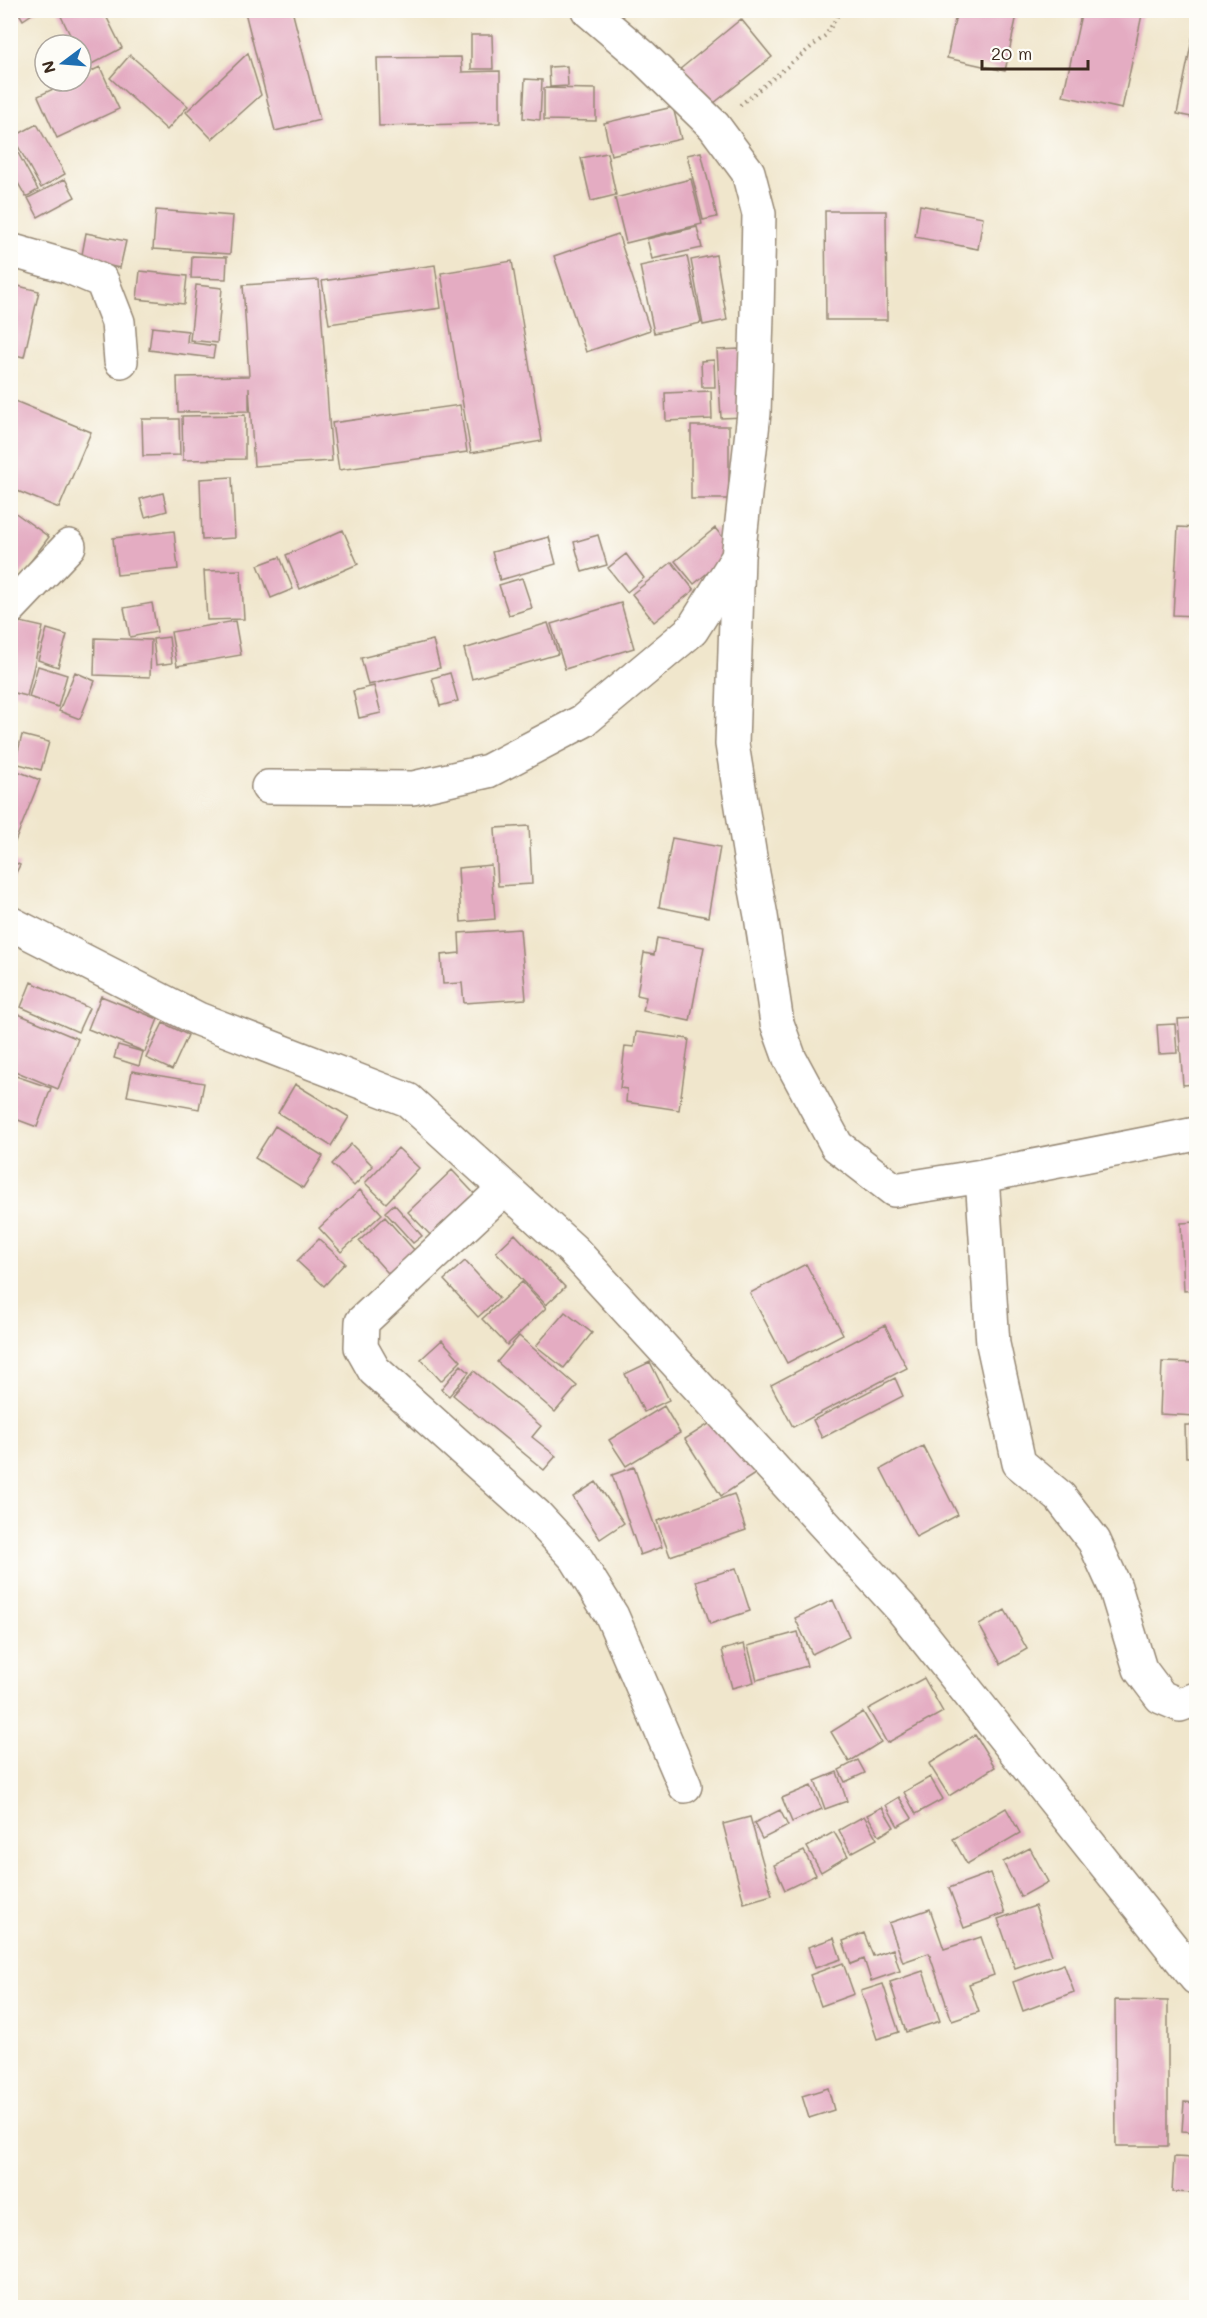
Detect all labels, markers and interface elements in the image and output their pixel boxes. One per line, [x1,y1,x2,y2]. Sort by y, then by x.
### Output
north arrow [33,33,93,93]
scale bar [982,33,1088,71]
text: 20 m [991,41,1032,65]
text: N [36,59,60,76]

